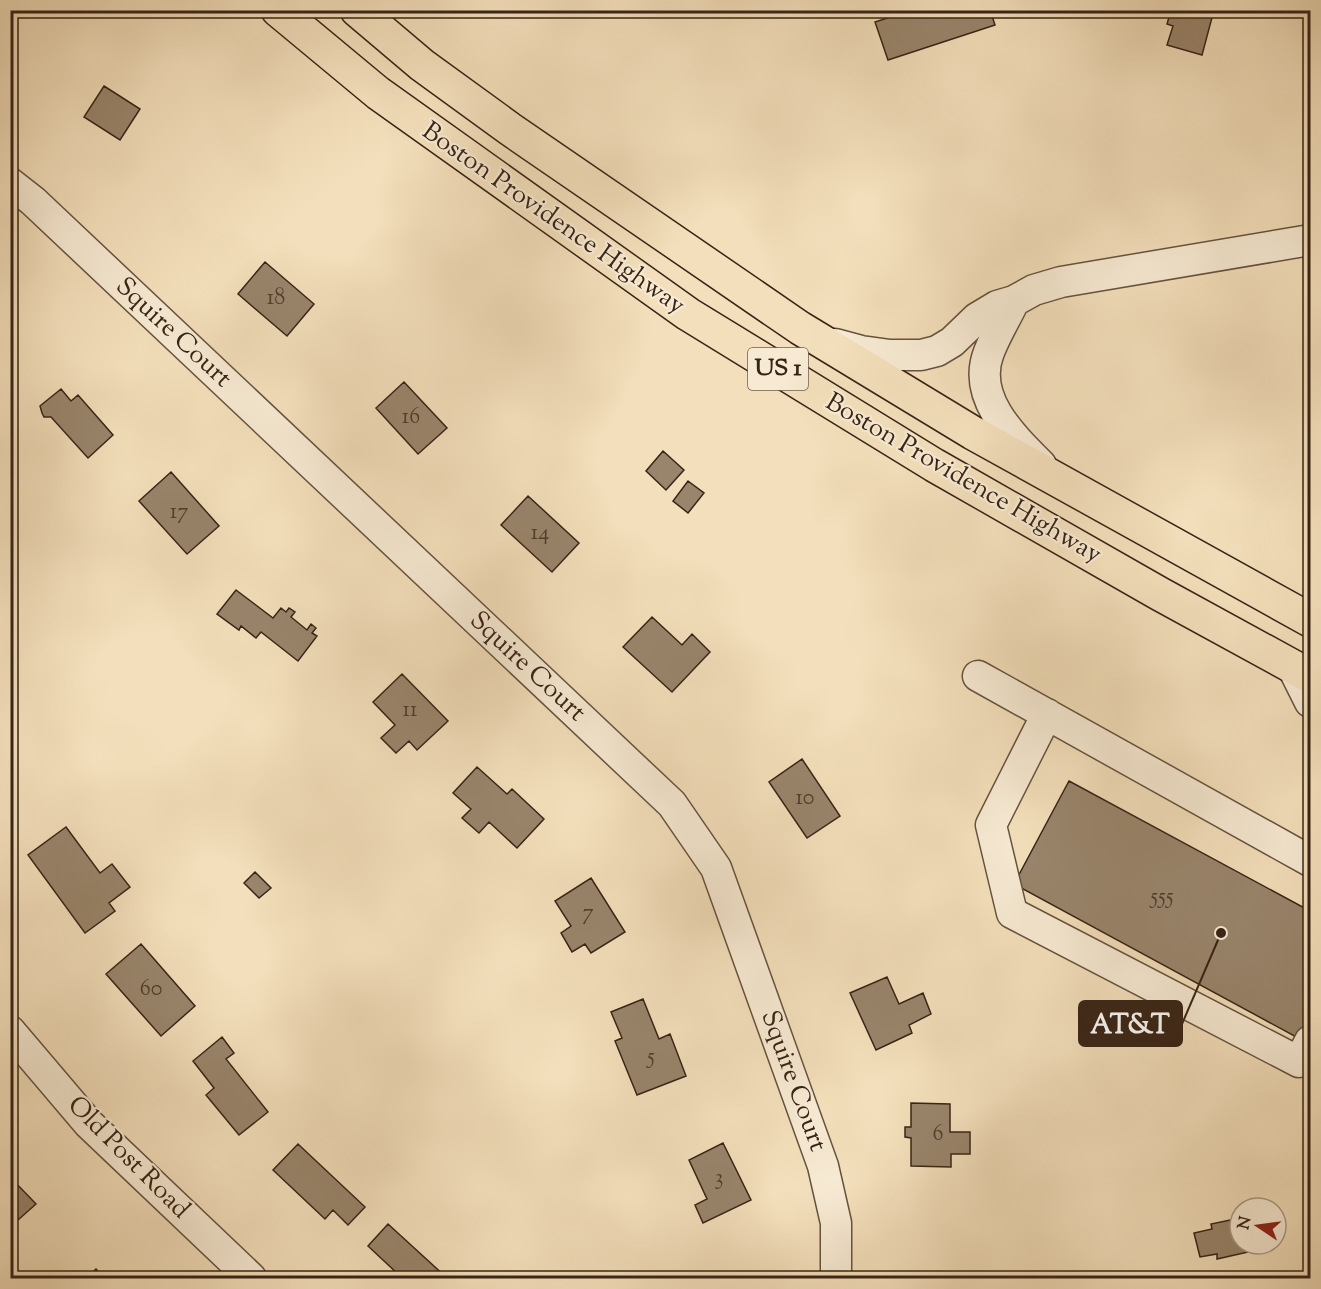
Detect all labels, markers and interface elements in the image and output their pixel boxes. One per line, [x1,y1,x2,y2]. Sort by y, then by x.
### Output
street label: Boston Providence Highway [414,114,692,324]
street label: Squire Court [106,269,240,397]
house number: 18 [267,283,285,315]
road number: US 1 [748,348,808,390]
street label: Boston Providence Highway [818,385,1108,573]
house number: 16 [402,402,420,434]
house number: 17 [170,497,188,529]
house number: 14 [531,518,549,550]
street label: Squire Court [460,603,594,731]
house number: 11 [403,695,418,727]
house number: 10 [796,783,814,815]
house number: 555 [1149,882,1174,914]
house number: 7 [582,898,594,930]
house number: 60 [140,974,162,1006]
callout: AT&T [1079,1001,1182,1046]
street label: Squire Court [750,1005,836,1157]
text: AT&T [1090,1007,1170,1046]
house number: 5 [645,1042,655,1074]
street label: Old Post Road [58,1088,198,1228]
house number: 6 [933,1119,943,1151]
house number: 3 [715,1163,723,1195]
north arrow [1228,1196,1288,1256]
text: N [1233,1214,1259,1232]

